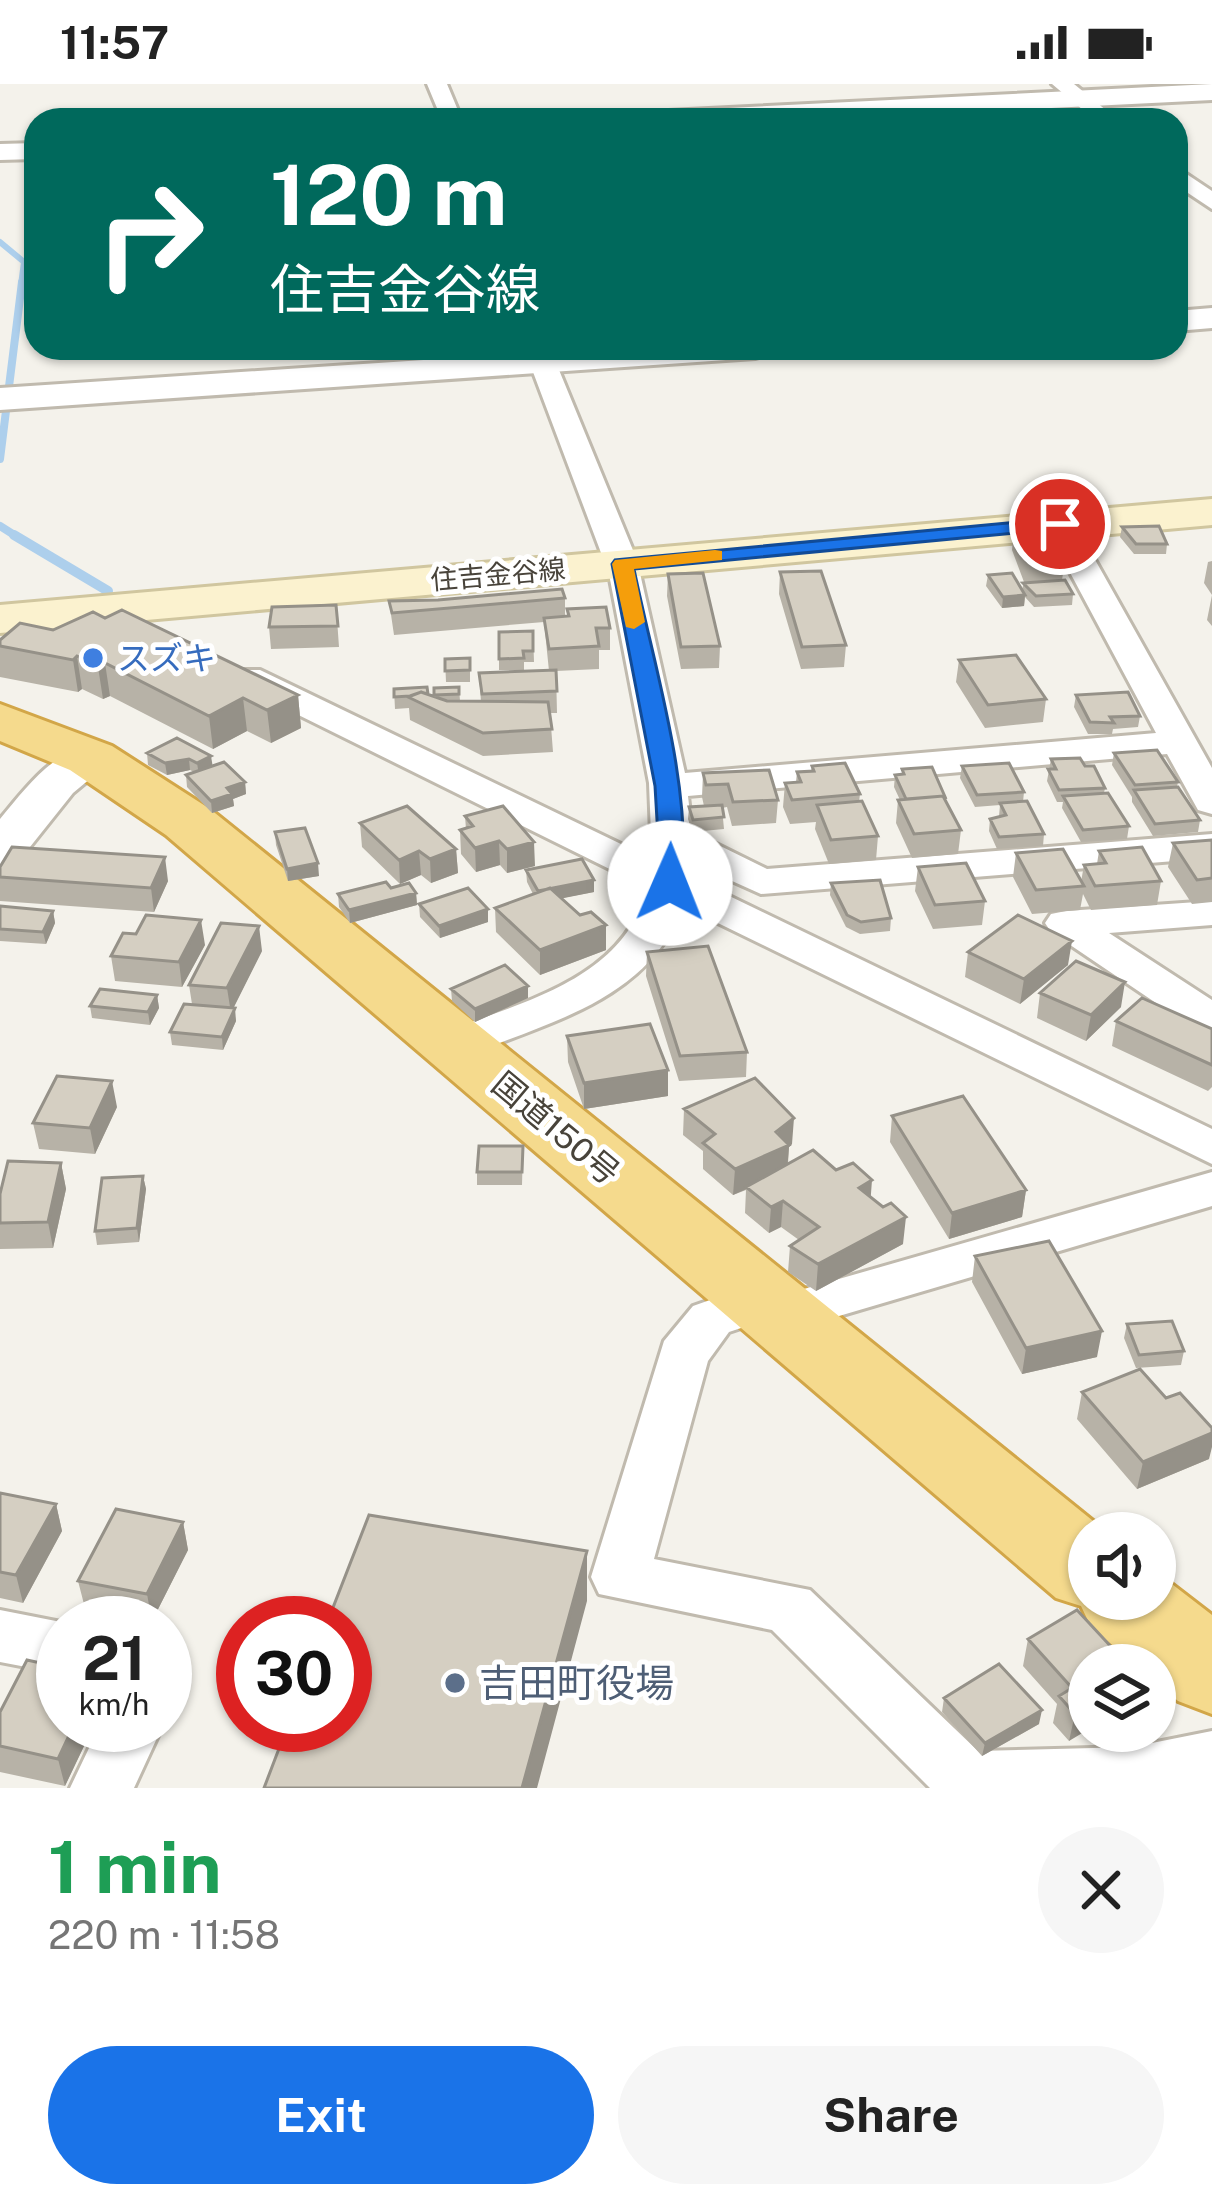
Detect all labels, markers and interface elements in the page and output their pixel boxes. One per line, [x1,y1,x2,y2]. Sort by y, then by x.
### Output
text: 11:57 [60,16,169,69]
text: 120 m [270,145,508,244]
icon: right [72,156,228,312]
text: 住吉金谷線 [270,258,540,321]
pin [1009,473,1111,575]
icon: arrive [1027,491,1093,557]
street label: 住吉金谷線 [429,552,567,596]
place label: スズキ [117,639,216,677]
marker: スズキ [80,645,106,671]
position arrow [607,820,733,946]
street label: 国道150号 [485,1064,627,1192]
map controls [1068,1512,1176,1752]
button: sound [1068,1512,1176,1620]
speed limit sign: 30 [216,1596,372,1752]
text: 21 [82,1623,146,1694]
button: layers [1068,1644,1176,1752]
place label: 吉田町役場 [479,1660,674,1706]
marker: 吉田町役場 [442,1670,468,1696]
text: km/h [79,1686,149,1722]
text: 1 min [48,1825,222,1909]
button: close [1038,1827,1164,1953]
text: 220 m · 11:58 [48,1912,280,1958]
button: Exit [48,2046,594,2184]
button: Share [618,2046,1164,2184]

